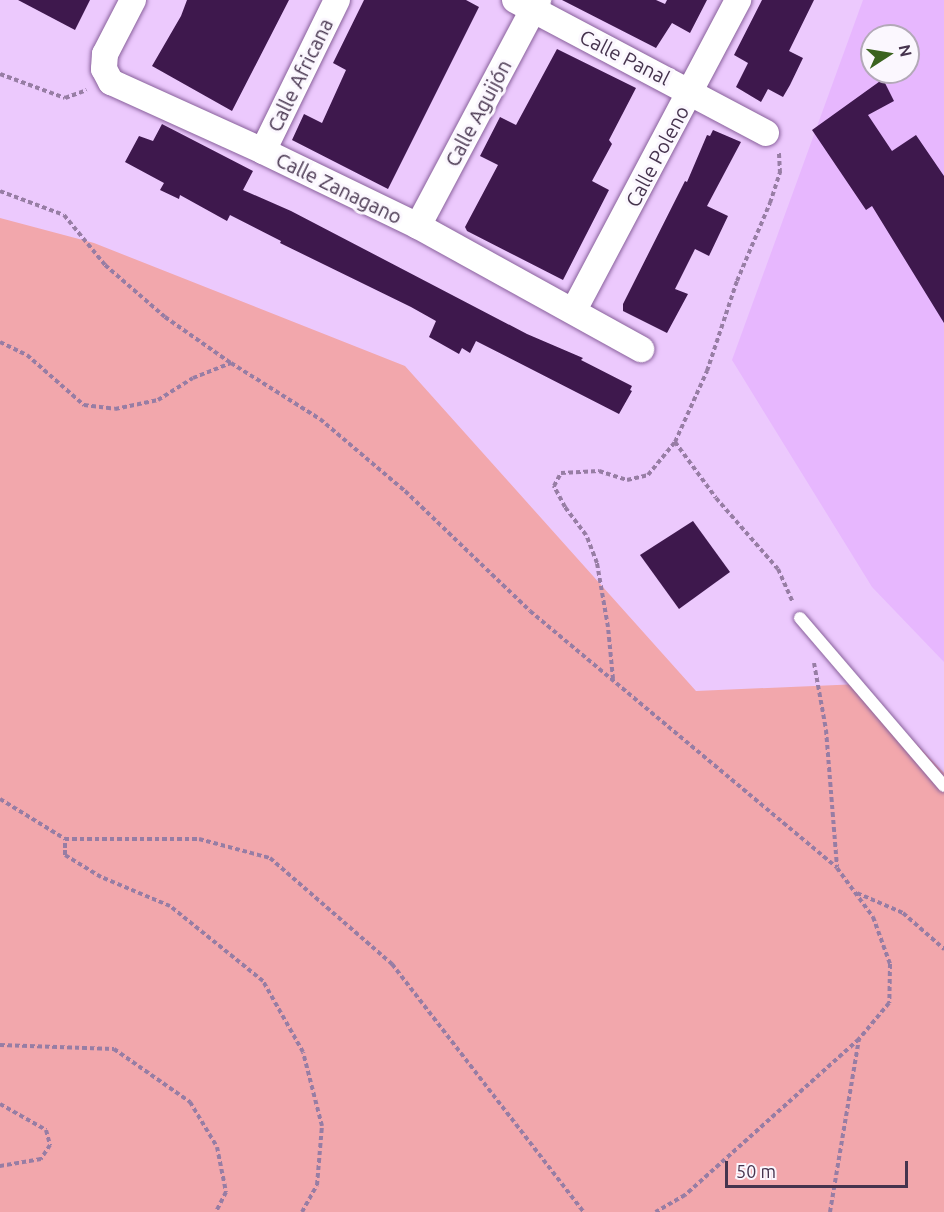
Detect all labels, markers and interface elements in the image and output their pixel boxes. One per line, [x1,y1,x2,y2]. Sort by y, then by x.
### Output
street label: Calle Africana [262,14,338,136]
street label: Calle Panal [576,24,674,90]
north arrow [860,24,920,84]
text: N [896,43,916,58]
street label: Calle Aguijón [440,56,516,170]
street label: Calle Poleno [620,101,694,211]
street label: Calle Zanagano [272,147,406,229]
scale bar [728,1149,911,1187]
text: 50 m [736,1161,776,1181]

